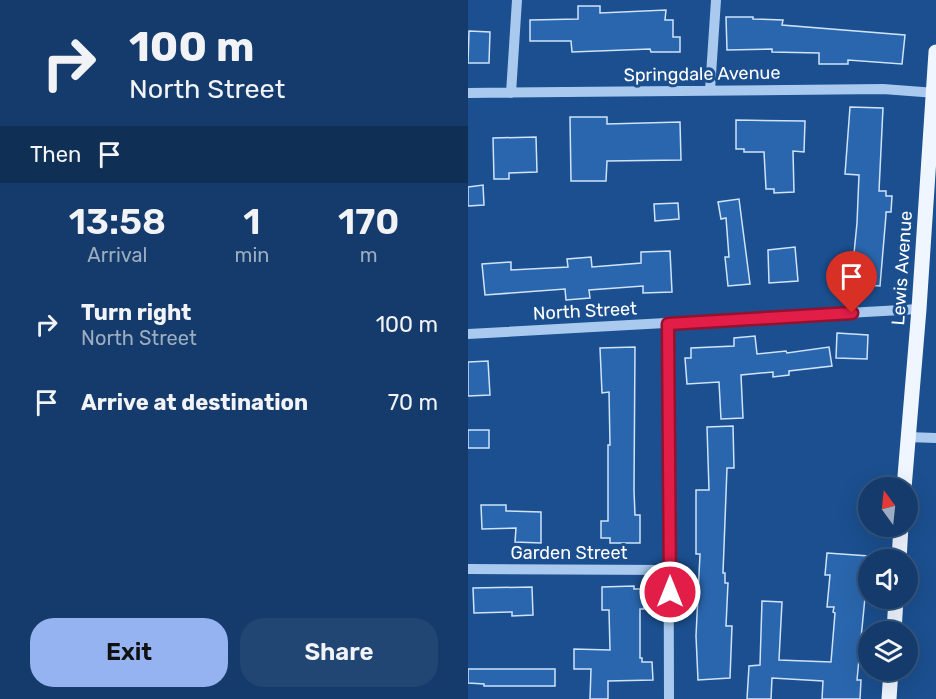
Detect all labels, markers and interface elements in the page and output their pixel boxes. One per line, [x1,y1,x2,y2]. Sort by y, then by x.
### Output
text: 100 m [129,22,254,72]
icon: right [30,24,108,102]
street label: Springdale Avenue [623,62,781,86]
text: North Street [129,73,285,105]
icon: arrive [93,138,126,171]
text: Then [30,141,81,168]
text: 13:58 [69,200,166,243]
text: 1 [243,200,261,243]
text: 170 [338,200,399,243]
street label: Lewis Avenue [887,210,917,326]
text: Arrival [87,243,147,267]
text: min [235,243,269,267]
text: m [360,243,378,267]
pin [826,251,877,313]
icon: arrive [835,260,868,293]
street label: North Street [532,297,638,325]
text: Turn right [81,299,191,326]
icon: right [30,308,63,341]
text: 100 m [376,311,438,338]
text: North Street [81,326,197,350]
icon: arrive [30,386,63,419]
text: Arrive at destination [81,389,308,416]
text: 70 m [388,389,438,416]
north arrow [858,477,918,537]
map controls [858,477,918,681]
street label: Garden Street [511,542,628,564]
button: sound [858,549,918,609]
position arrow [638,560,702,624]
button: Exit [30,618,228,687]
button: Share [240,618,438,687]
button: layers [858,621,918,681]

